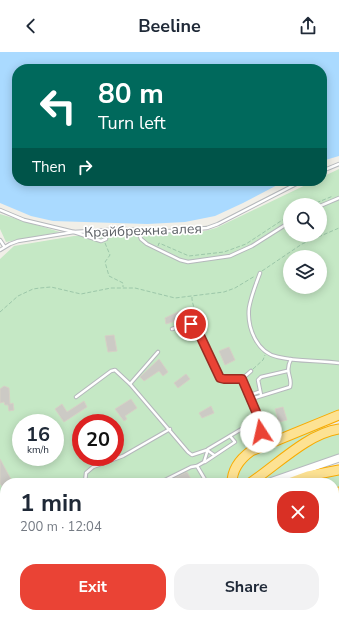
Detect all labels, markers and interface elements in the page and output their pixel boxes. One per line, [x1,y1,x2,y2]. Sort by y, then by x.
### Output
text: Beeline [138,14,201,38]
icon: back [20,15,42,37]
icon: share [297,15,319,37]
text: 80 m [98,75,164,113]
icon: left [32,80,84,132]
text: Turn left [98,111,166,135]
icon: right [74,156,96,178]
text: Then [32,157,66,177]
map controls [283,198,327,294]
button: search [283,198,327,242]
street label: Крайбрежна алея [84,219,202,242]
button: layers [283,250,327,294]
pin [174,307,208,341]
icon: arrive [180,313,202,335]
position arrow [240,411,282,453]
speed limit sign: 20 [72,414,124,466]
text: 16 [26,421,50,448]
text: km/h [27,443,49,457]
text: 1 min [20,487,82,519]
button: close [277,491,319,533]
text: 200 m · 12:04 [20,518,102,536]
button: Exit [20,564,166,610]
button: Share [174,564,319,610]

